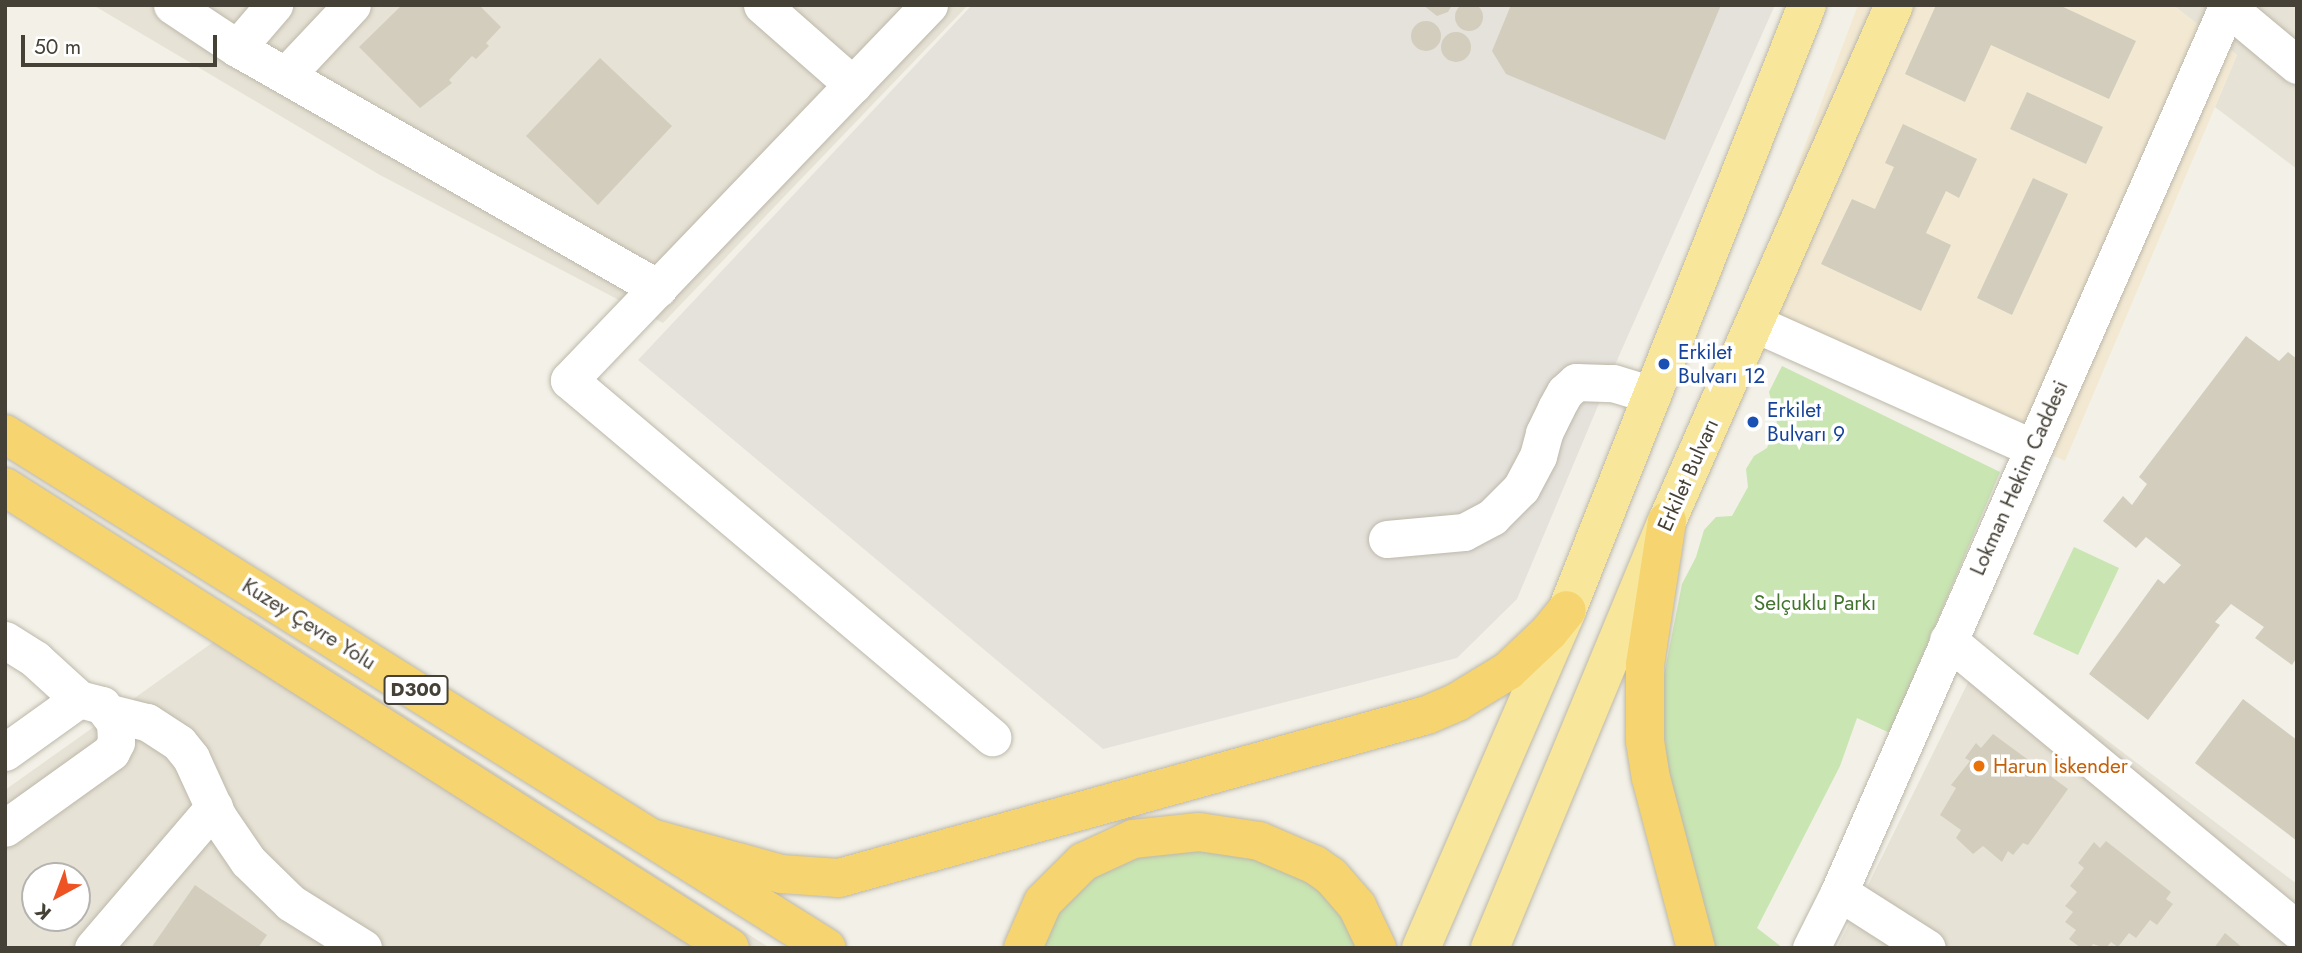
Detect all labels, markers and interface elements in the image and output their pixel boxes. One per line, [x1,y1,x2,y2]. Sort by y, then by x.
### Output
scale bar [24,21,220,65]
text: 50 m [34,32,81,62]
place label: Erkilet Bulvarı 12 [1678,339,1765,389]
marker: Erkilet Bulvarı 12 [1656,356,1672,372]
street label: Lokman Hekim Caddesi [1965,377,2073,579]
place label: Erkilet Bulvarı 9 [1767,397,1845,447]
marker: Erkilet Bulvarı 9 [1745,414,1761,430]
street label: Erkilet Bulvarı [1652,415,1724,535]
street label: Kuzey Çevre Yolu [238,573,380,675]
park label: Selçuklu Parkı [1754,590,1876,616]
road number: D300 [383,674,449,706]
place label: Harun İskender [1993,753,2128,779]
marker: Harun İskender [1971,758,1987,774]
north arrow [21,862,91,932]
text: K [29,897,57,926]

